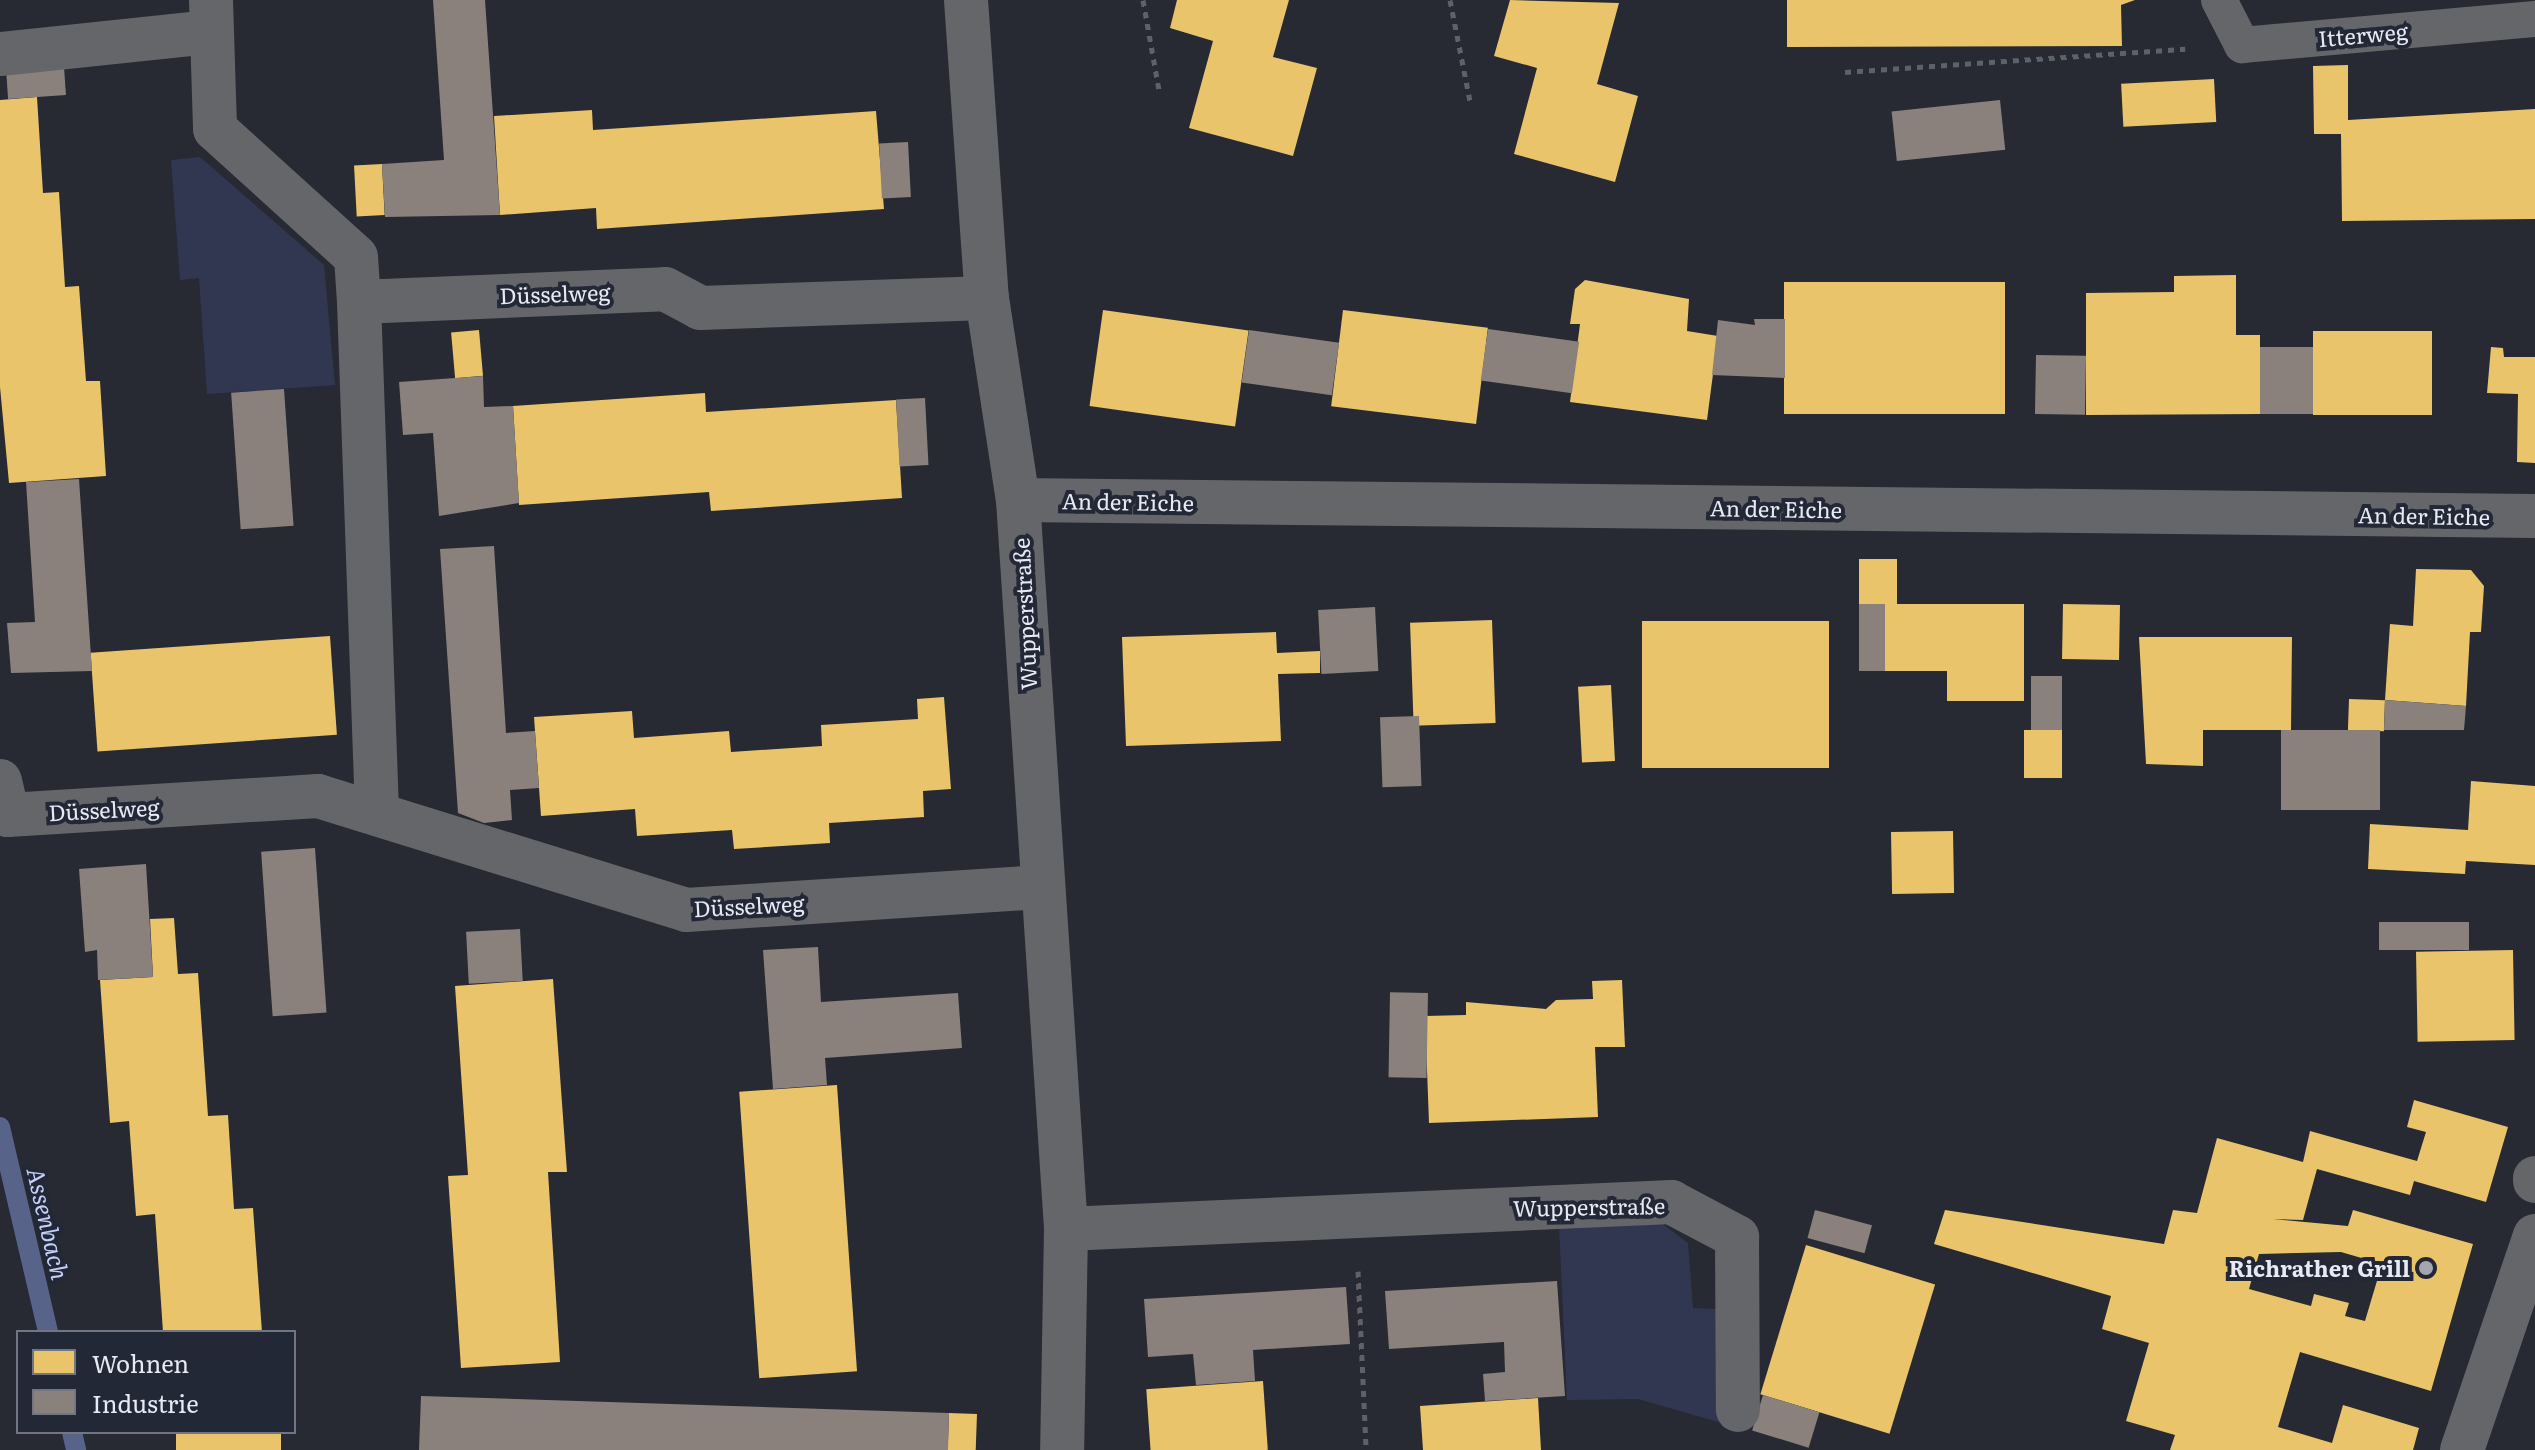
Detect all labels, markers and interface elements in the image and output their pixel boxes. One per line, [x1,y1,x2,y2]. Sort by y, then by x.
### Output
street label: Itterweg [2317,17,2409,51]
street label: Düsselweg [499,278,611,308]
street label: An der Eiche [1062,487,1194,515]
street label: An der Eiche [1710,494,1842,522]
street label: An der Eiche [2358,501,2490,529]
street label: Wupperstraße [1007,537,1041,691]
street label: Düsselweg [48,793,160,825]
street label: Düsselweg [693,889,805,921]
water label: Assenbach [22,1164,76,1282]
street label: Wupperstraße [1513,1191,1665,1221]
place label: Richrather Grill [2229,1255,2410,1281]
marker: Richrather Grill [2417,1259,2435,1277]
legend [16,1330,296,1434]
text: Wohnen [92,1345,189,1380]
text: Industrie [92,1385,199,1420]

